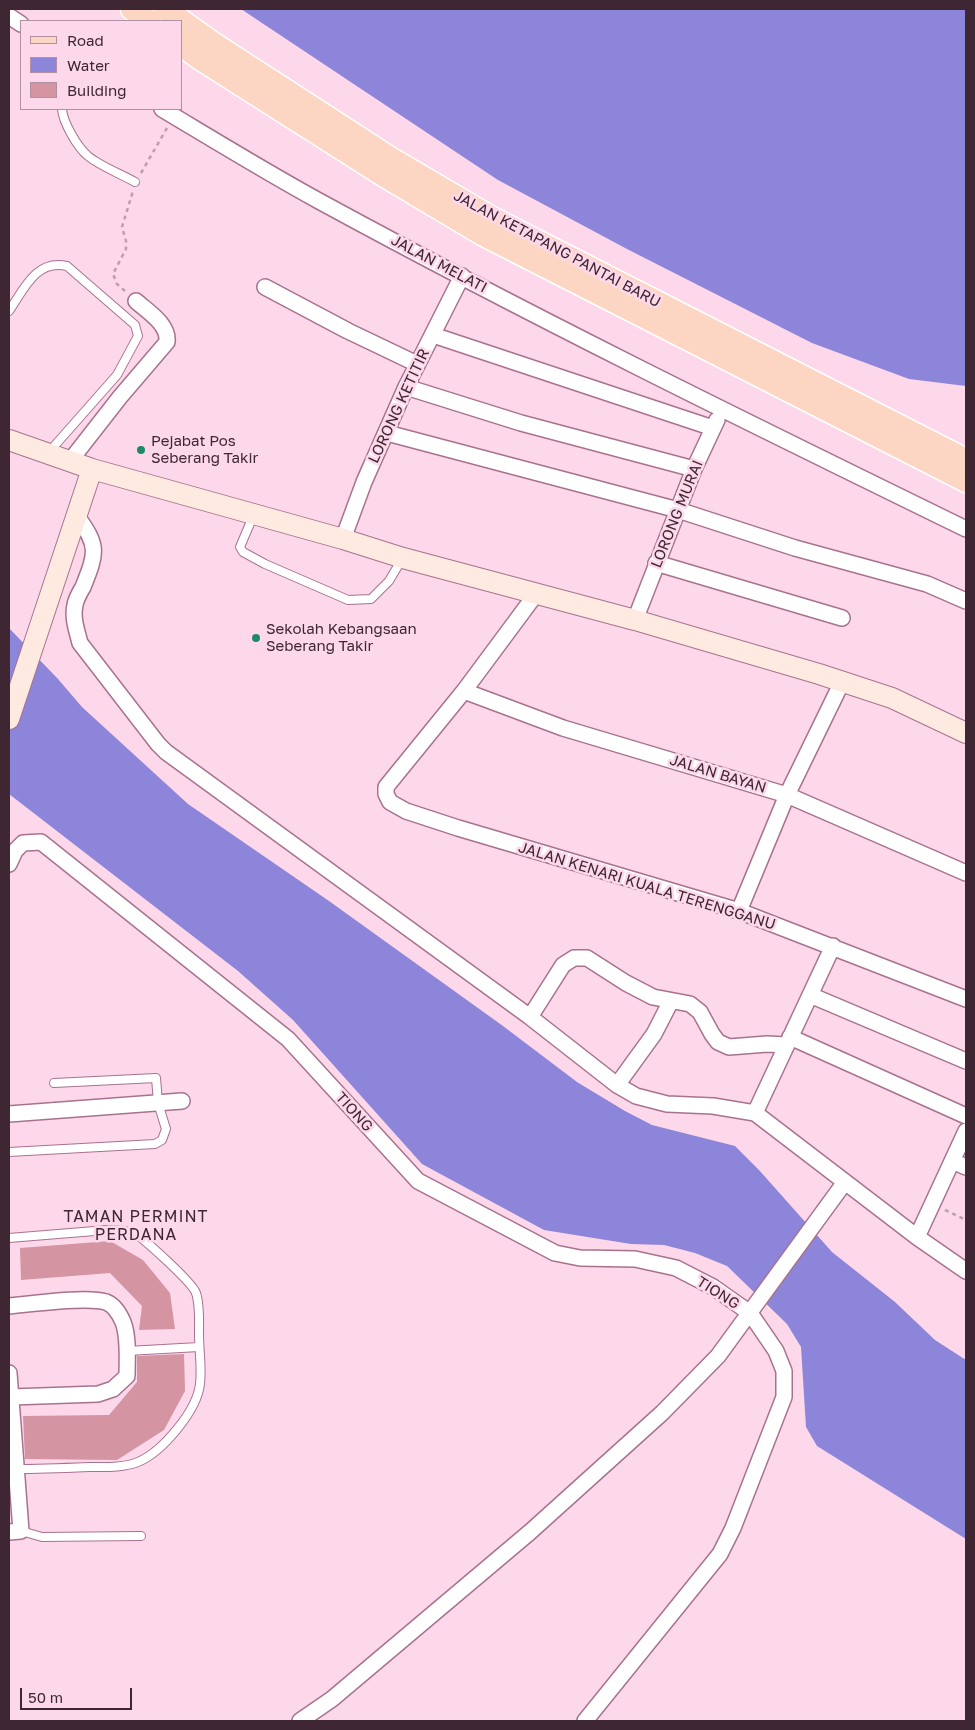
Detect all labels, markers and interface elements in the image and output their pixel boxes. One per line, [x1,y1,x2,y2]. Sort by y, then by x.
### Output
legend [20,20,182,110]
text: Road [67,31,104,49]
text: Water [67,56,110,74]
text: Building [67,81,127,99]
street label: JALAN KETAPANG PANTAI BARU [450,187,664,311]
street label: JALAN MELATI [388,231,490,297]
street label: LORONG KETITIR [365,346,433,466]
place label: Pejabat Pos Seberang Takir [151,432,258,467]
marker: Pejabat Pos Seberang Takir [135,444,147,456]
street label: LORONG MURAI [647,457,707,571]
place label: Sekolah Kebangsaan Seberang Takir [266,620,417,655]
marker: Sekolah Kebangsaan Seberang Takir [250,632,262,644]
street label: JALAN BAYAN [668,751,768,797]
street label: JALAN KENARI KUALA TERENGGANU [516,838,778,934]
street label: TIONG [332,1088,376,1136]
district label: TAMAN PERMINT PERDANA [62,1207,210,1245]
street label: TIONG [693,1273,743,1313]
scale bar [22,1678,135,1710]
text: 50 m [28,1688,63,1706]

